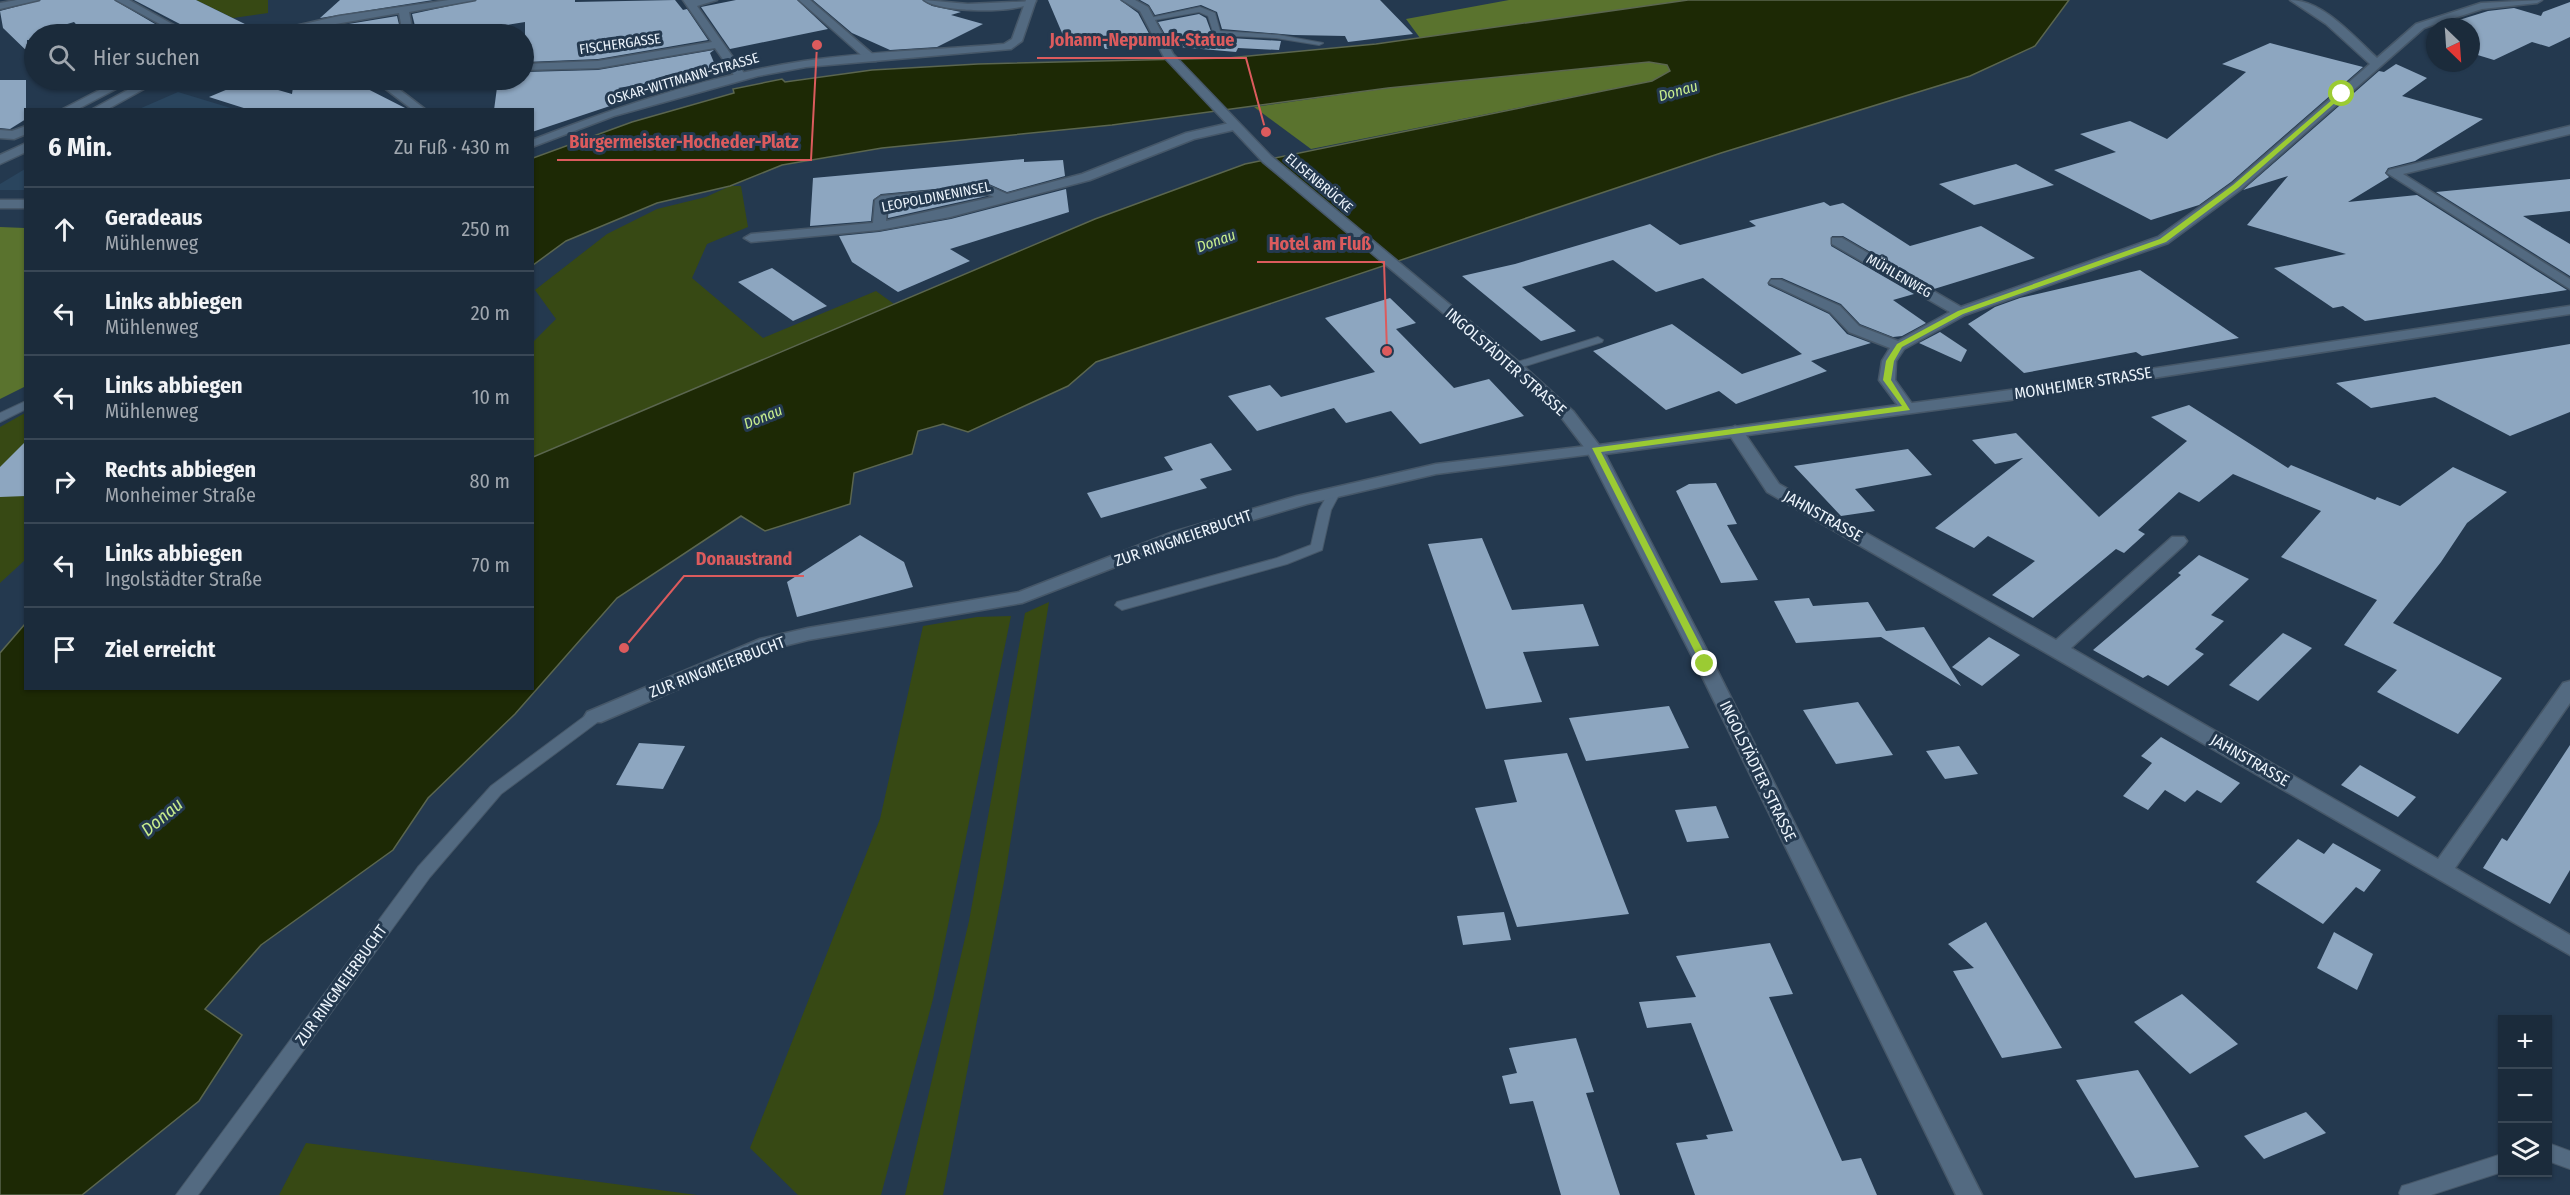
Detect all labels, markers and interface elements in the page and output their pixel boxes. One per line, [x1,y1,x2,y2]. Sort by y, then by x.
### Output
north arrow [2426,18,2480,72]
callout: Johann-Nepumuk-Statue [1037,22,1246,58]
search box [24,24,534,90]
text: Johann-Nepumuk-Statue [1049,29,1234,51]
street label: FISCHERGASSE [578,30,662,58]
icon: search [45,41,78,74]
text: Hier suchen [93,44,200,71]
street label: OSKAR-WITTMANN-STRASSE [605,49,761,109]
water label: Donau [1656,77,1700,105]
route start [2328,80,2354,106]
callout: Bürgermeister-Hocheder-Platz [557,124,811,160]
text: Bürgermeister-Hocheder-Platz [569,131,799,153]
text: 6 Min. [48,132,112,163]
text: Zu Fuß · 430 m [394,135,510,159]
street label: ELISENBRÜCKE [1282,149,1357,216]
street label: LEOPOLDINENINSEL [880,178,992,216]
text: Geradeaus [105,204,202,231]
icon: ahead [48,213,81,246]
text: 250 m [462,217,510,241]
water label: Donau [1194,226,1238,256]
callout: Hotel am Fluß [1257,226,1384,262]
text: Mühlenweg [105,231,198,255]
text: Hotel am Fluß [1269,233,1371,255]
street label: MÜHLENWEG [1863,250,1935,302]
text: Links abbiegen [105,288,243,315]
icon: left [48,297,81,330]
text: 20 m [471,301,510,325]
street label: INGOLSTÄDTER STRASSE [1442,304,1570,420]
text: Mühlenweg [105,315,198,339]
street label: MONHEIMER STRASSE [2013,363,2153,403]
text: Links abbiegen [105,372,243,399]
icon: left [48,381,81,414]
text: 10 m [472,385,510,409]
text: Mühlenweg [105,399,198,423]
water label: Donau [741,401,785,433]
text: Rechts abbiegen [105,456,256,483]
icon: right [48,465,81,498]
text: 80 m [470,469,510,493]
text: Monheimer Straße [105,483,256,507]
street label: JAHNSTRASSE [1780,486,1866,546]
street label: ZUR RINGMEIERBUCHT [1112,505,1255,570]
text: Links abbiegen [105,540,243,567]
callout: Donaustrand [684,540,804,576]
text: Donaustrand [696,548,792,570]
icon: left [48,549,81,582]
text: 70 m [472,553,510,577]
text: Ingolstädter Straße [105,567,262,591]
street label: ZUR RINGMEIERBUCHT [646,632,788,702]
icon: arrive [48,633,81,666]
text: Ziel erreicht [105,636,216,663]
route end [1691,650,1717,676]
street label: INGOLSTÄDTER STRASSE [1716,698,1800,844]
street label: JAHNSTRASSE [2207,730,2293,790]
water label: Donau [137,793,187,841]
street label: ZUR RINGMEIERBUCHT [291,921,391,1049]
map controls [2498,1015,2552,1177]
button: + [2498,1015,2552,1069]
button: − [2498,1069,2552,1123]
button: layers [2498,1123,2552,1177]

